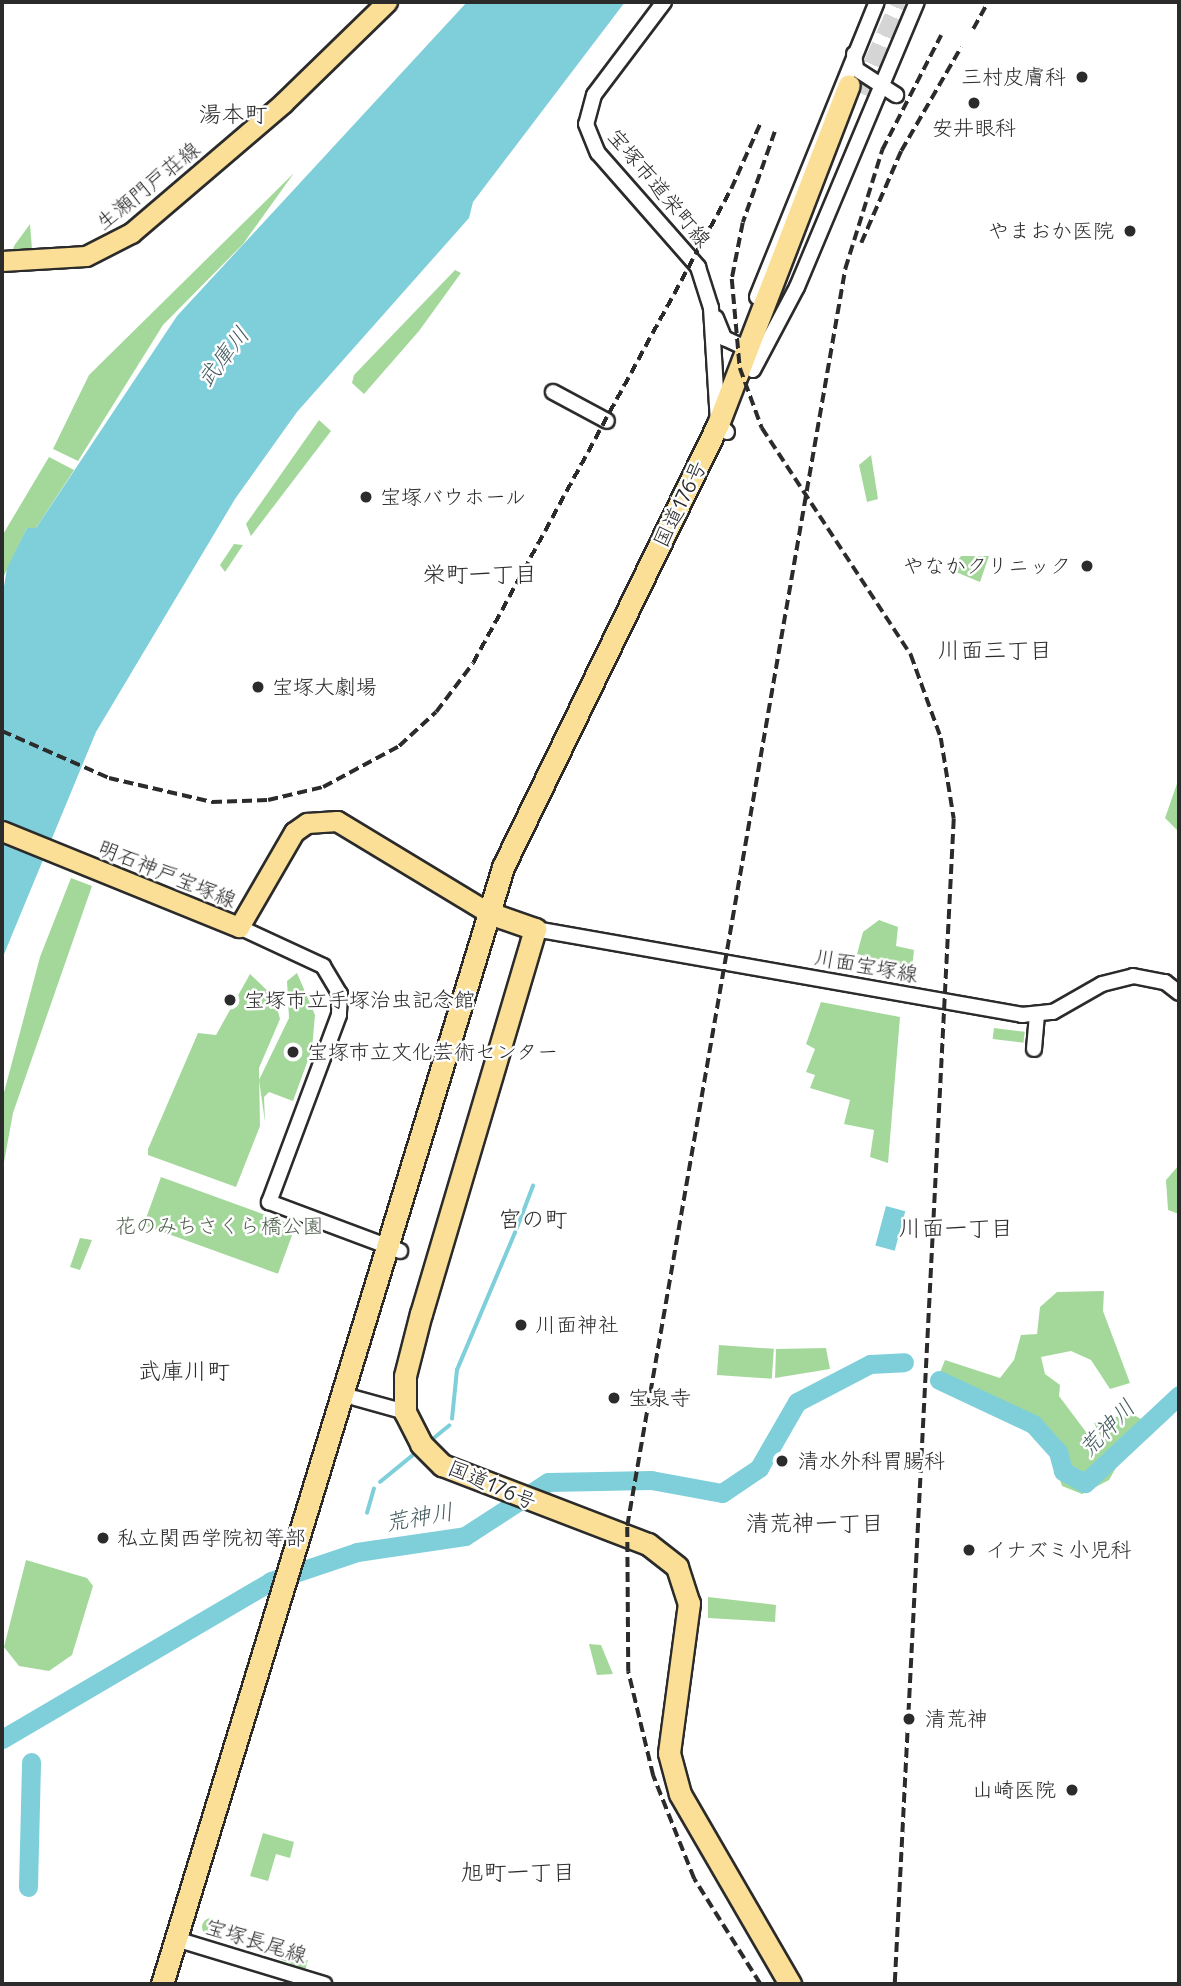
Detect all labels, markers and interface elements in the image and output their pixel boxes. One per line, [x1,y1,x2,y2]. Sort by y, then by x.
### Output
place label: 三村皮膚科 [961,64,1066,90]
marker: 三村皮膚科 [1072,67,1092,87]
marker: 安井眼科 [964,93,984,113]
district label: 湯本町 [199,100,267,128]
place label: 安井眼科 [932,115,1016,141]
street label: 宝塚市道栄町線 [602,124,716,252]
street label: 生瀬門戸荘線 [91,137,205,235]
place label: やまおか医院 [988,218,1114,244]
marker: やまおか医院 [1120,221,1140,241]
water label: 武庫川 [191,321,255,393]
street label: 国道176号 [648,456,712,552]
place label: 宝塚バウホール [380,484,527,510]
marker: 宝塚バウホール [358,489,374,505]
place label: やなかクリニック [903,553,1071,579]
marker: やなかクリニック [1077,556,1097,576]
district label: 栄町一丁目 [423,560,537,588]
district label: 川面三丁目 [938,636,1052,664]
place label: 宝塚大劇場 [272,674,377,700]
marker: 宝塚大劇場 [250,679,266,695]
street label: 明石神戸宝塚線 [94,835,240,913]
street label: 川面宝塚線 [812,944,920,988]
place label: 宝塚市立手塚治虫記念館 [244,987,475,1013]
marker: 宝塚市立手塚治虫記念館 [222,992,238,1008]
place label: 宝塚市立文化芸術センター [307,1039,559,1065]
marker: 宝塚市立文化芸術センター [285,1044,301,1060]
district label: 宮の町 [499,1205,567,1233]
park label: 花のみちさくら橋公園 [114,1213,324,1239]
district label: 川面一丁目 [899,1214,1013,1242]
place label: 川面神社 [535,1312,619,1338]
marker: 川面神社 [513,1317,529,1333]
district label: 武庫川町 [138,1357,230,1385]
place label: 宝泉寺 [628,1385,691,1411]
marker: 宝泉寺 [606,1390,622,1406]
water label: 荒神川 [1073,1394,1141,1462]
place label: 清水外科胃腸科 [798,1448,945,1474]
marker: 清水外科胃腸科 [772,1451,792,1471]
street label: 国道176号 [444,1455,540,1515]
water label: 荒神川 [383,1497,455,1537]
district label: 清荒神一丁目 [746,1509,884,1537]
place label: 私立関西学院初等部 [117,1525,306,1551]
marker: 私立関西学院初等部 [95,1530,111,1546]
place label: イナズミ小児科 [985,1537,1132,1563]
marker: イナズミ小児科 [959,1540,979,1560]
place label: 清荒神 [925,1706,988,1732]
marker: 清荒神 [899,1709,919,1729]
place label: 山崎医院 [972,1777,1056,1803]
marker: 山崎医院 [1062,1780,1082,1800]
district label: 旭町一丁目 [461,1858,575,1886]
street label: 宝塚長尾線 [202,1914,310,1968]

